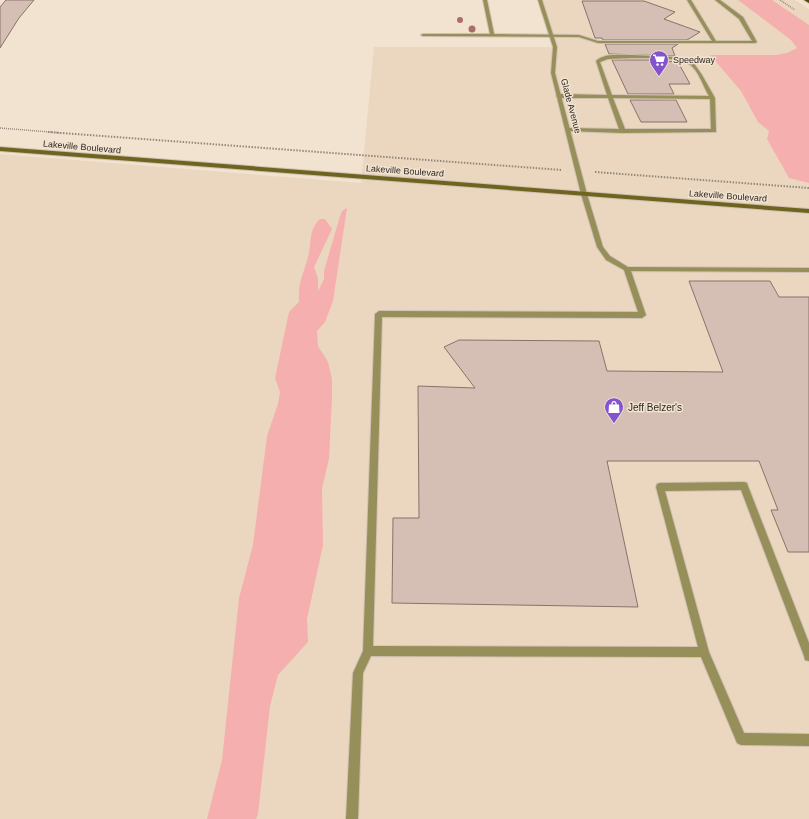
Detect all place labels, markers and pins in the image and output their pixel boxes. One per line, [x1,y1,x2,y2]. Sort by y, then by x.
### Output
supermarket icon: Speedway [648,49,670,77]
place label: Speedway [673,55,716,65]
shop icon: Jeff Belzer's [603,396,625,424]
place label: Jeff Belzer's [628,402,682,413]

